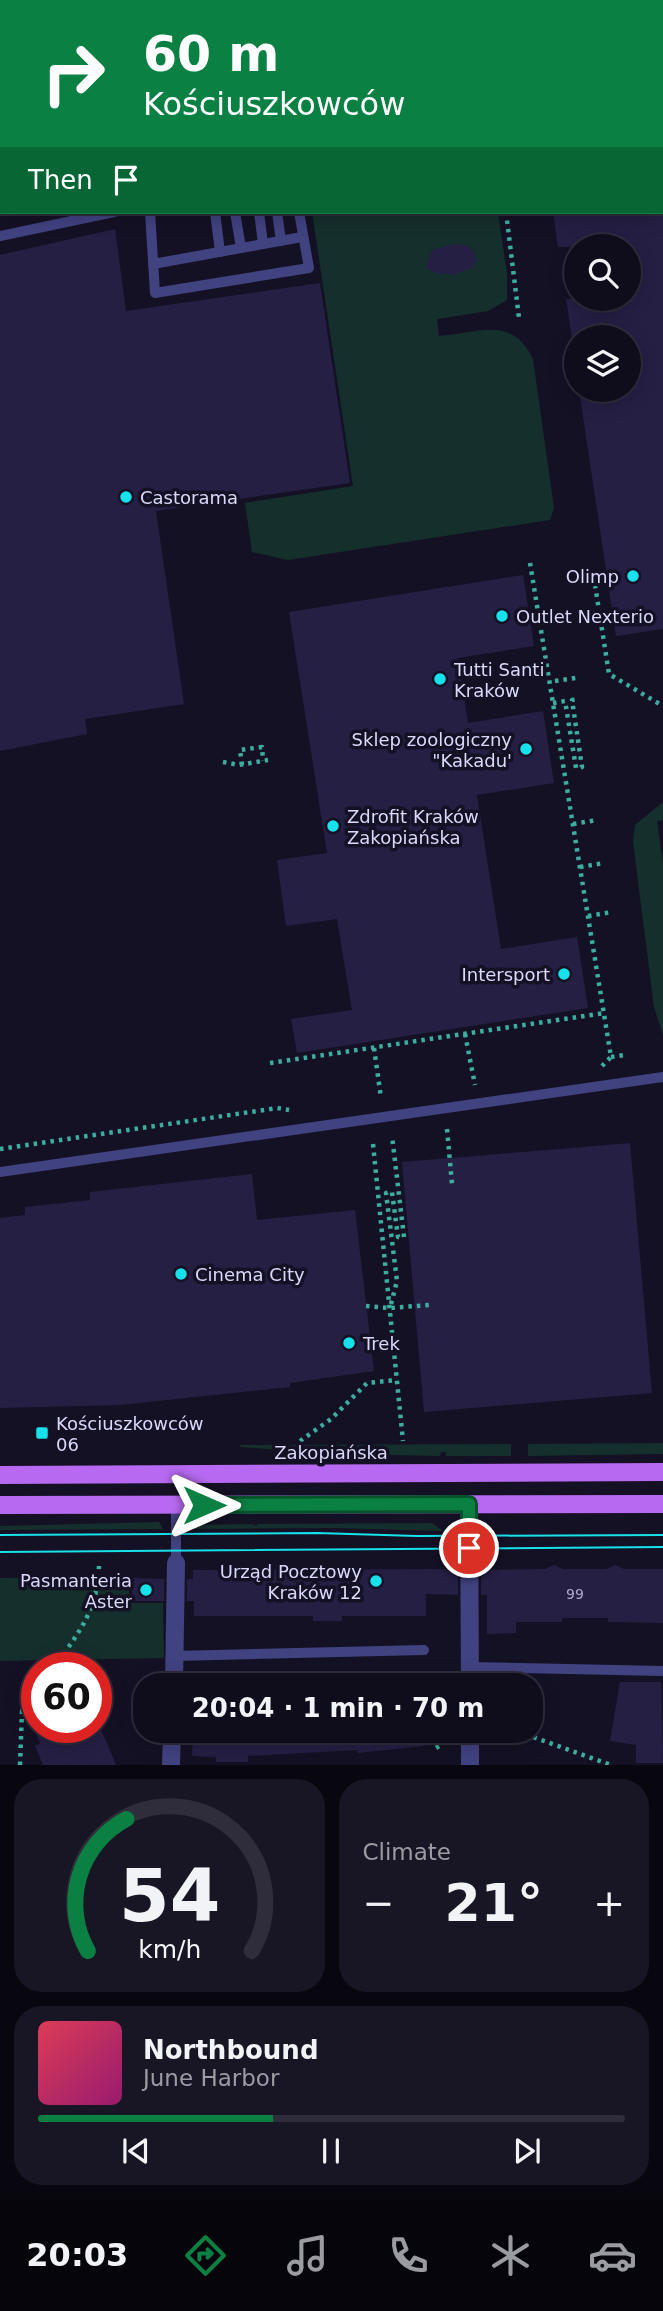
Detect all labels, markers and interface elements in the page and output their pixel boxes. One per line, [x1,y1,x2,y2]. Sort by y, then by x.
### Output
text: 60 m [143,26,279,83]
icon: right [28,28,119,119]
text: Kościuszkowców [143,85,405,123]
icon: arrive [107,161,145,199]
text: Then [28,165,93,195]
map controls [564,234,641,402]
button: search [564,234,641,311]
button: layers [564,325,641,402]
place label: Castorama [140,487,238,508]
marker: Castorama [118,489,134,505]
place label: Olimp [566,566,619,587]
marker: Olimp [625,568,641,584]
place label: Outlet Nexterio [516,606,654,627]
marker: Outlet Nexterio [494,608,510,624]
place label: Tutti Santi Kraków [453,659,544,701]
marker: Tutti Santi Kraków [432,671,448,687]
place label: Sklep zoologiczny "Kakadu' [352,729,512,771]
marker: Sklep zoologiczny "Kakadu' [518,741,534,757]
place label: Zdrofit Kraków Zakopiańska [347,806,479,848]
marker: Zdrofit Kraków Zakopiańska [325,818,341,834]
place label: Intersport [461,964,550,985]
marker: Intersport [556,966,572,982]
place label: Cinema City [195,1264,305,1285]
marker: Cinema City [173,1266,189,1282]
place label: Trek [362,1333,400,1354]
marker: Trek [341,1335,357,1351]
place label: Kościuszkowców 06 [56,1413,204,1455]
marker: Kościuszkowców 06 [34,1425,50,1441]
street label: Zakopiańska [274,1442,388,1463]
position arrow [167,1468,241,1542]
pin [439,1518,499,1578]
icon: arrive [450,1529,488,1567]
place label: Urząd Pocztowy Kraków 12 [220,1561,362,1603]
place label: Pasmanteria Aster [20,1570,133,1612]
marker: Urząd Pocztowy Kraków 12 [368,1573,384,1589]
marker: Pasmanteria Aster [138,1582,154,1598]
house number: 99 [566,1586,584,1602]
speed limit sign: 60 [21,1652,112,1743]
text: 20:04 · 1 min · 70 m [192,1693,484,1723]
text: Climate [363,1839,451,1865]
text: 54 [119,1854,220,1939]
text: 21° [445,1873,543,1933]
text: − [363,1881,394,1925]
text: + [593,1881,625,1925]
text: km/h [138,1935,201,1964]
text: Northbound [143,2035,319,2065]
text: June Harbor [143,2065,279,2091]
icon: previous [117,2132,155,2170]
icon: pause [312,2132,350,2170]
icon: next [508,2132,546,2170]
icon: directions [181,2231,230,2280]
icon: music [283,2231,332,2280]
icon: phone [384,2231,433,2280]
icon: climate [486,2231,535,2280]
icon: car [588,2231,637,2280]
text: 20:03 [26,2236,128,2274]

